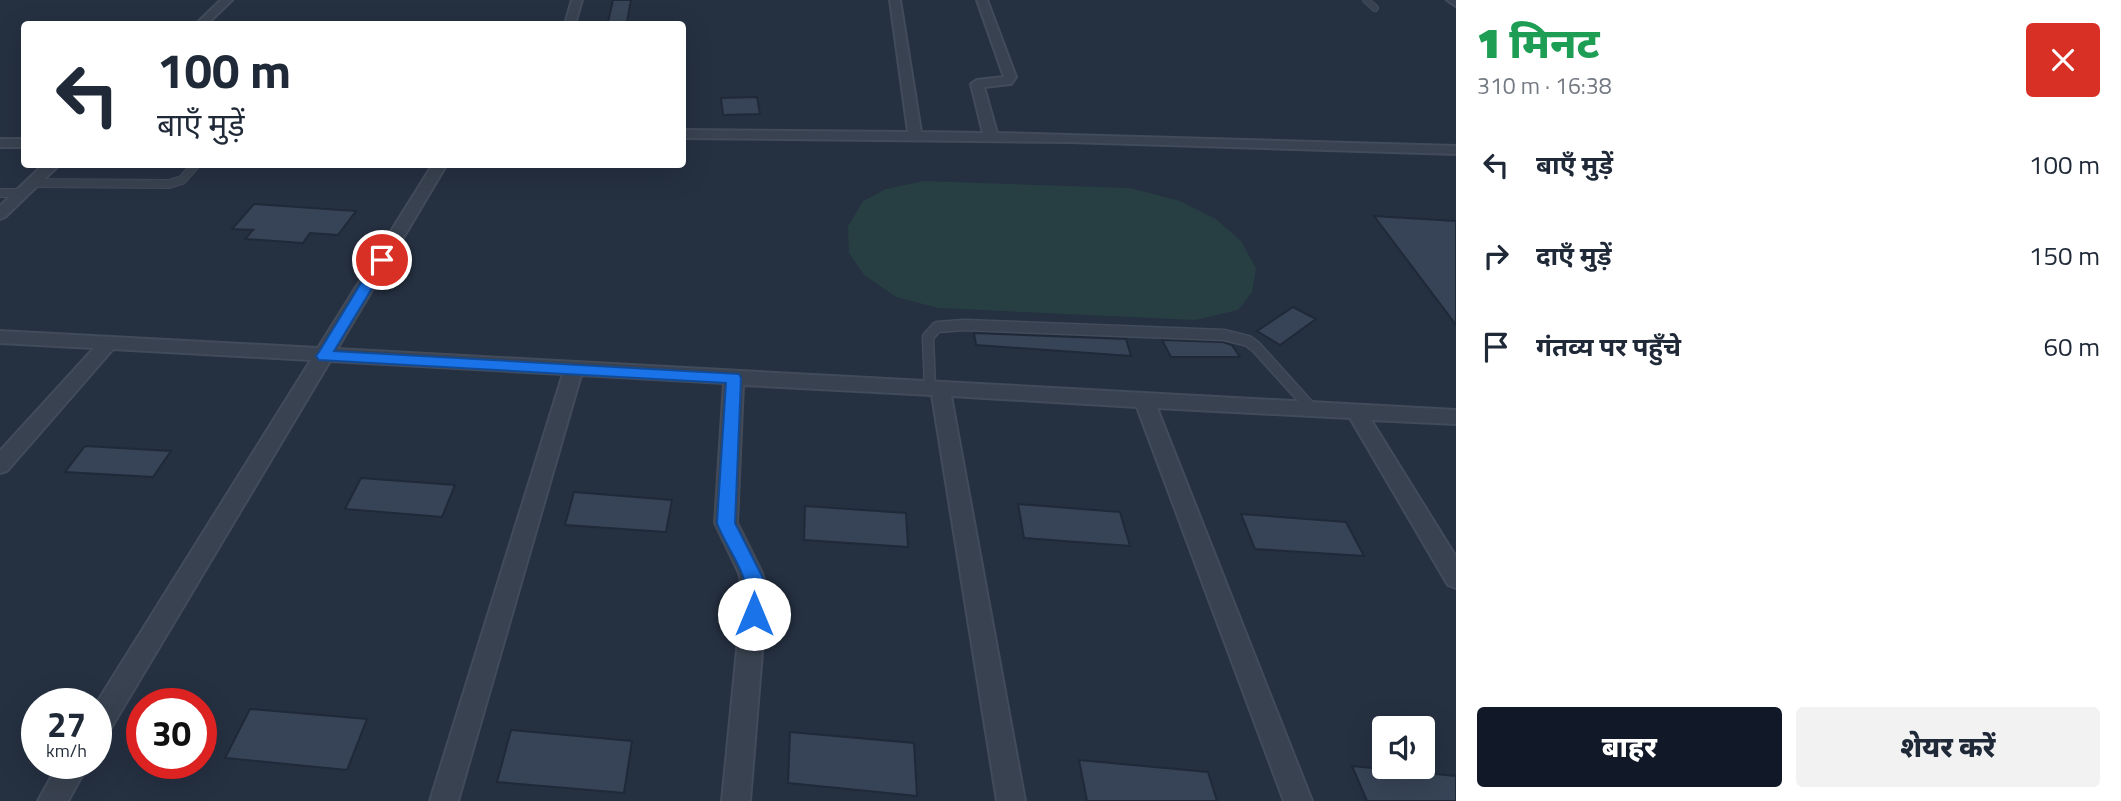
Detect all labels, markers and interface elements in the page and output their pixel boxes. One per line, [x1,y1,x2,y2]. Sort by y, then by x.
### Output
text: 1 मिनट [1477,10,1600,74]
button: close [2026,23,2100,97]
text: 100 m [157,32,291,107]
icon: left [42,49,133,140]
text: 310 m · 16:38 [1477,68,1612,103]
text: बाएँ मुड़ें [157,100,245,148]
text: बाएँ मुड़ें [1536,145,1613,184]
text: 100 m [2029,145,2100,184]
icon: left [1477,146,1515,184]
pin [352,230,412,290]
text: दाएँ मुड़ें [1536,236,1612,275]
text: 150 m [2029,236,2100,275]
icon: right [1477,237,1515,275]
icon: arrive [363,241,401,279]
text: गंतव्य पर पहुँचे [1536,327,1681,366]
text: 60 m [2043,327,2100,366]
icon: arrive [1477,328,1515,366]
position arrow [717,577,791,651]
speed limit sign: 30 [126,688,217,779]
text: 27 [47,697,86,751]
button: बाहर [1477,707,1782,787]
button: शेयर करें [1796,707,2100,787]
map controls [1372,716,1435,779]
button: sound [1372,716,1435,779]
text: km/h [46,737,87,764]

